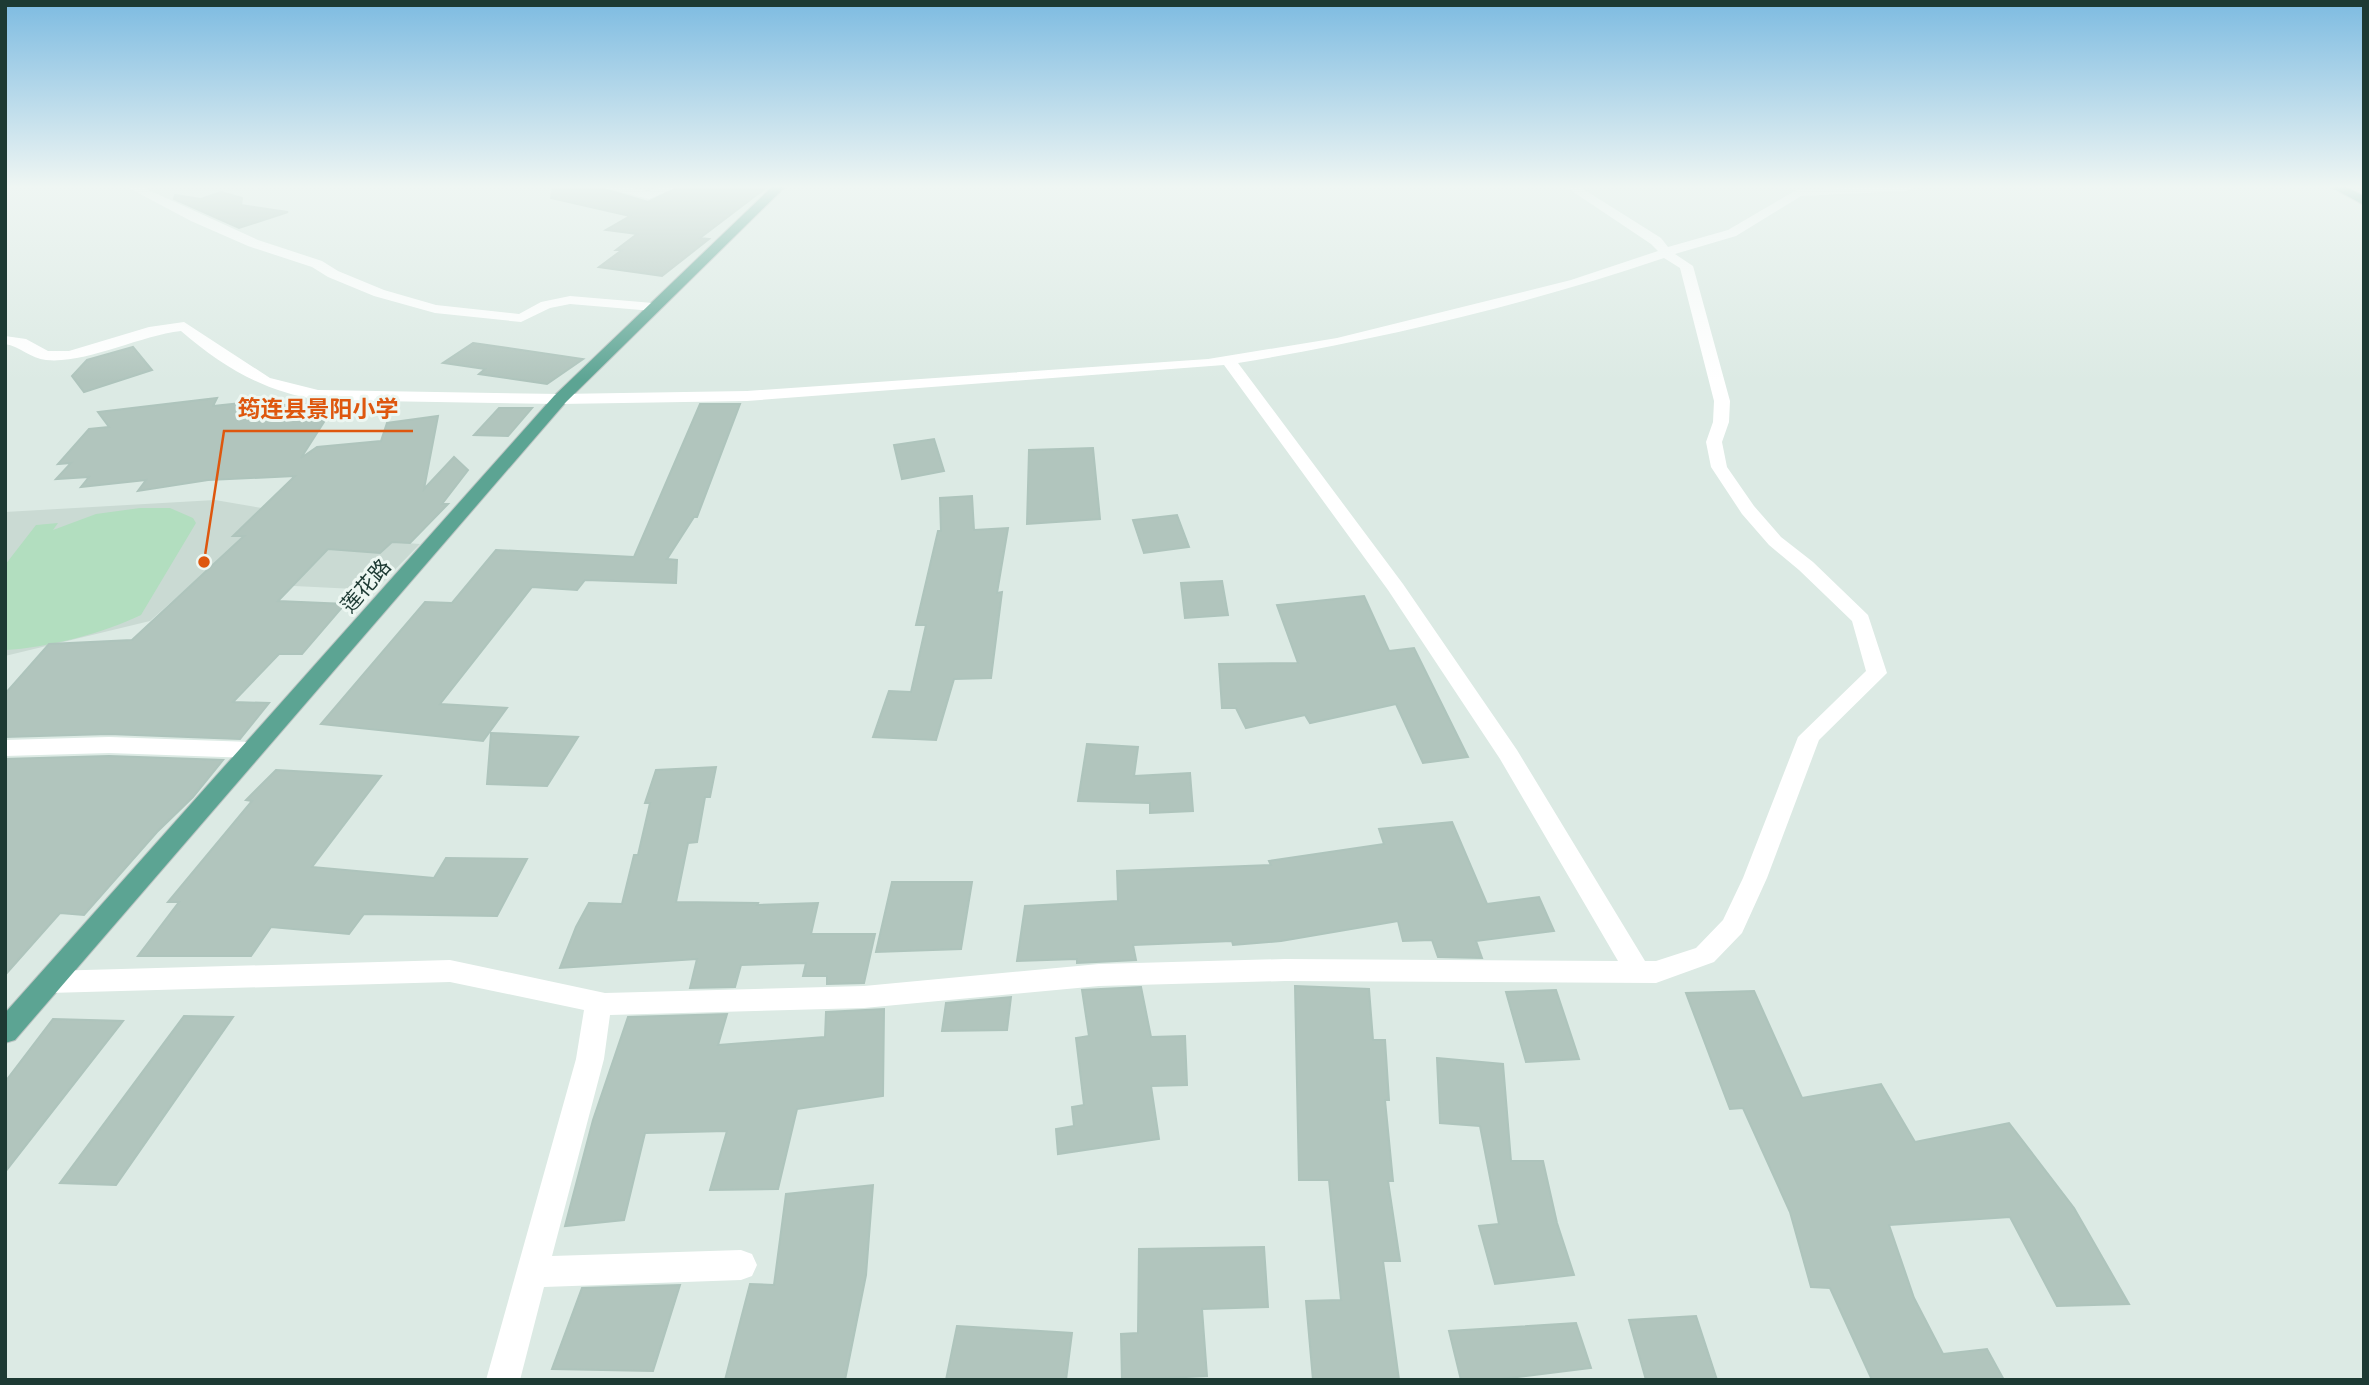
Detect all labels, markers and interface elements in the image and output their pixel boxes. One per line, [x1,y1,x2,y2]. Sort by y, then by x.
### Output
callout: 筠连县景阳小学 [224,387,413,431]
text: 筠连县景阳小学 [238,396,399,423]
street label: 莲花路 [336,554,396,618]

